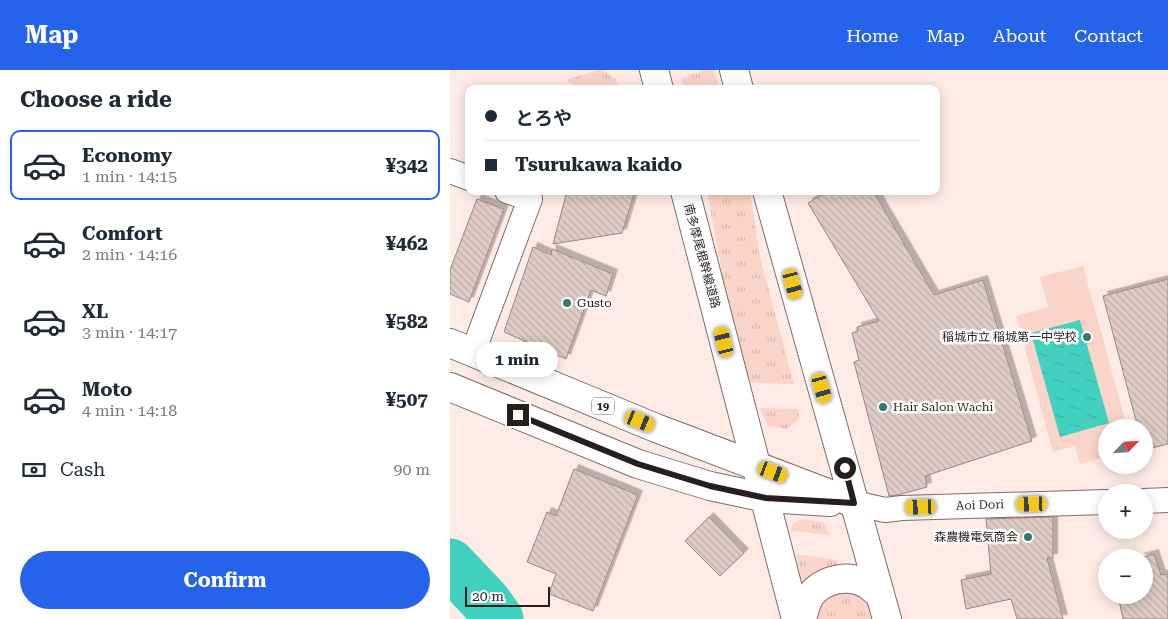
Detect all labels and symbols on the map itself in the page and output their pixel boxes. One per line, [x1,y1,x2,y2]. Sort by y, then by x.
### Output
street label: 南多摩尾根幹線道路 [681,202,723,310]
car [781,268,804,300]
place label: Gusto [577,296,612,310]
marker: Gusto [561,297,573,309]
car [713,326,734,358]
place label: 稲城市立 稲城第一中学校 [942,330,1077,344]
marker: 稲城市立 稲城第一中学校 [1081,331,1093,343]
callout: 1 min [477,342,559,378]
car [810,372,833,404]
road number: 19 [592,398,614,414]
place label: Hair Salon Wachi [893,400,994,414]
marker: Hair Salon Wachi [877,401,889,413]
route end [507,404,529,426]
car [623,408,656,434]
north arrow [1098,419,1152,474]
route start [834,457,856,479]
car [756,460,789,484]
car [1016,496,1047,512]
street label: Aoi Dori [956,497,1004,513]
car [905,499,936,515]
place label: 森農機電気商会 [934,530,1018,544]
marker: 森農機電気商会 [1022,531,1034,543]
scale bar [465,584,550,607]

